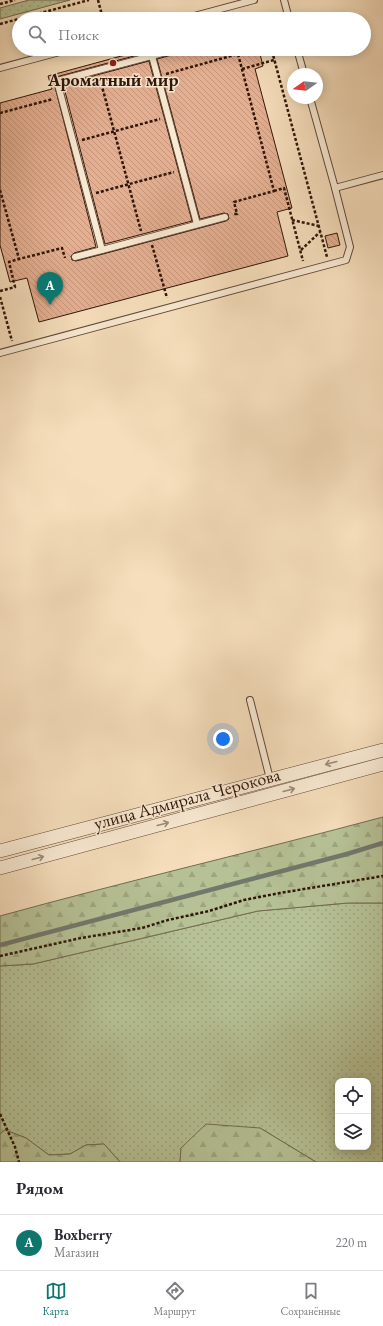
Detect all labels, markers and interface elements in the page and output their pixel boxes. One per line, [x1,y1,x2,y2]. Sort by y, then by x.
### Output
search box [12,12,371,56]
icon: search [26,23,48,45]
text: Поиск [58,25,99,44]
marker: Ароматный мир [108,58,118,68]
place label: Ароматный мир [47,68,178,91]
north arrow [287,68,323,104]
pin: A [37,272,63,305]
your location [213,729,233,749]
one-way arrow [325,760,338,768]
street label: улица Адмирала Черокова [91,762,283,834]
one-way arrow [282,786,295,793]
one-way arrow [156,820,169,827]
one-way arrow [31,854,44,861]
map controls [335,1078,371,1150]
button: locate [335,1078,371,1114]
button: layers [335,1114,371,1150]
text: Рядом [16,1177,64,1199]
text: Boxberry [54,1225,112,1244]
text: A [24,1234,34,1251]
text: 220 m [336,1234,367,1251]
text: Магазин [54,1244,99,1261]
tab: Карта [42,1280,69,1318]
tab: Маршрут [154,1280,196,1318]
tab: Сохранённые [281,1280,341,1318]

